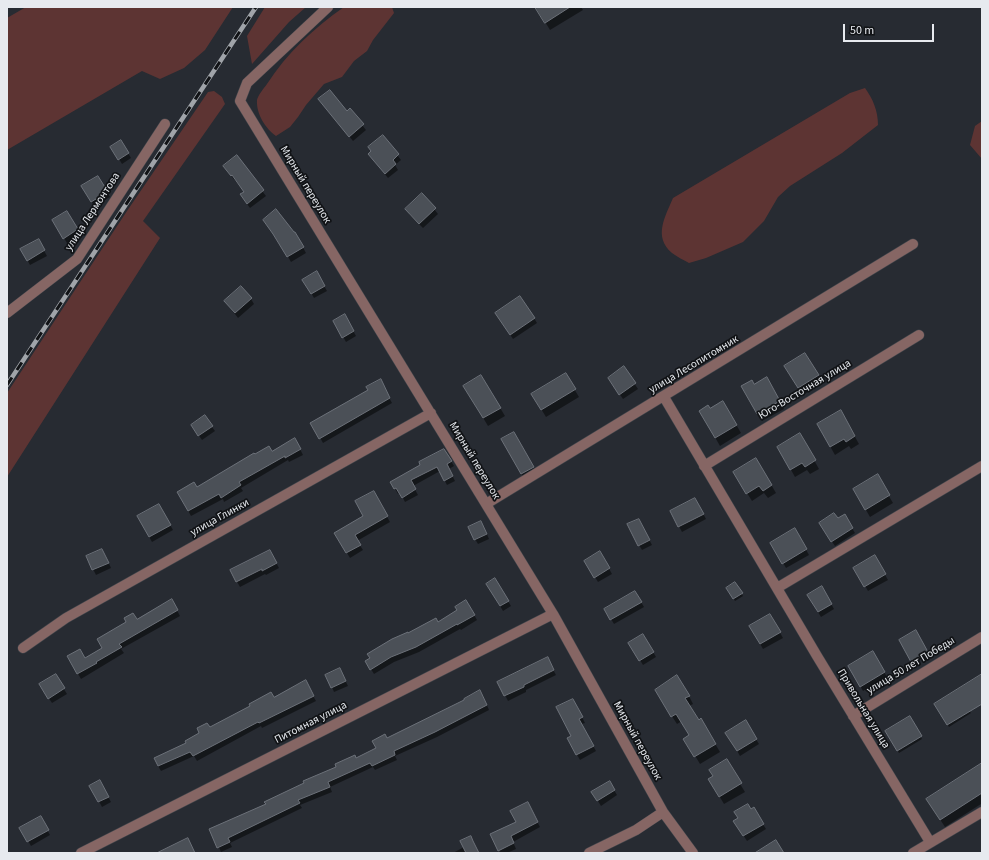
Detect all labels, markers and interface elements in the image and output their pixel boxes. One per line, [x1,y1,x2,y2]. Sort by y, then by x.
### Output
scale bar [845,16,936,42]
text: 50 m [850,22,874,39]
street label: Мирный переулок [277,144,333,226]
street label: улица Лермонтова [63,170,123,254]
street label: улица Лесопитомник [647,333,741,397]
street label: Юго-Восточная улица [756,357,854,423]
street label: Мирный переулок [446,420,502,502]
street label: улица Глинки [188,496,252,540]
street label: улица 50 лет Победы [865,634,957,698]
street label: Привольная улица [834,667,892,751]
street label: Питомная улица [273,699,349,747]
street label: Мирный переулок [610,699,664,783]

